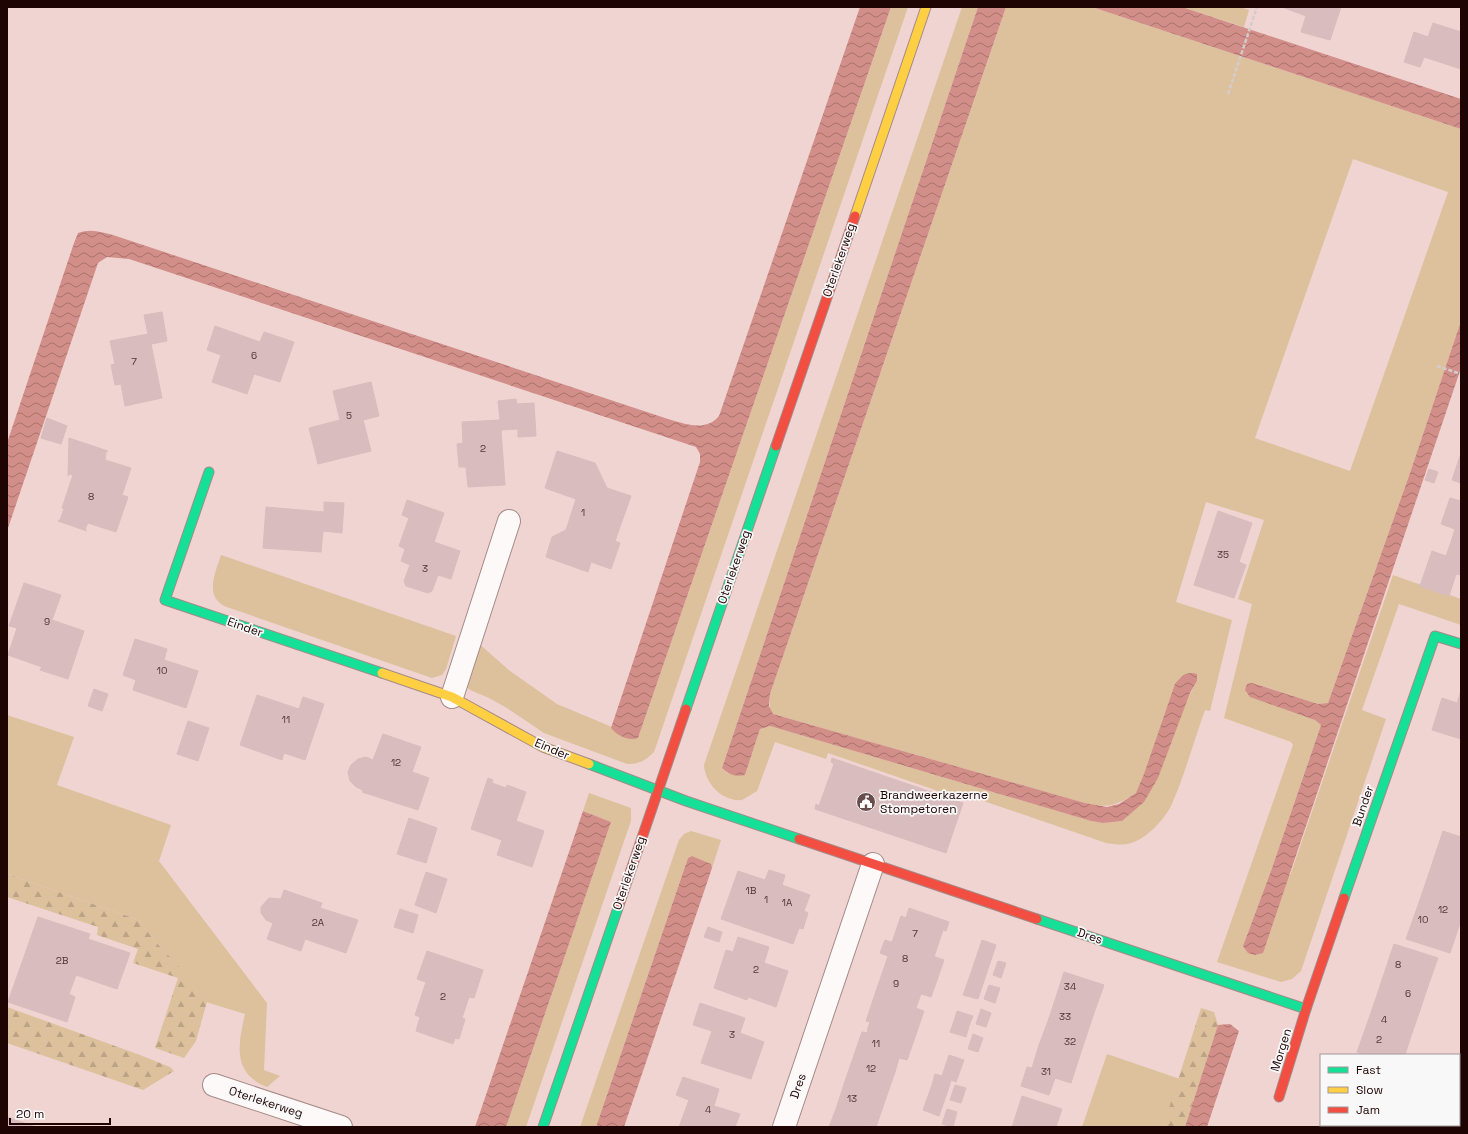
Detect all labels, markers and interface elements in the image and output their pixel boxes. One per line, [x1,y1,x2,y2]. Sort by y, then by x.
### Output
street label: Oterlekerweg [819,221,859,299]
house number: 6 [251,349,257,362]
house number: 7 [131,355,137,368]
house number: 5 [346,409,352,422]
house number: 2 [480,442,486,455]
house number: 8 [88,490,94,503]
house number: 1 [581,506,585,519]
street label: Oterlekerweg [714,528,754,606]
house number: 35 [1217,548,1229,561]
house number: 3 [422,562,428,575]
street label: Einder [225,614,265,641]
house number: 9 [44,615,50,628]
house number: 10 [157,664,167,677]
house number: 11 [282,713,290,726]
street label: Einder [532,735,572,764]
house number: 12 [391,756,401,769]
street label: Bunder [1349,783,1378,828]
place label: Brandweerkazerne Stompetoren [880,787,988,817]
public building icon: Brandweerkazerne Stompetoren [855,791,877,813]
street label: Oterlekerweg [609,834,649,912]
house number: 1B [746,884,757,897]
house number: 1 [764,893,768,906]
house number: 1A [782,896,793,909]
house number: 12 [1438,903,1448,916]
house number: 10 [1418,913,1428,926]
house number: 2A [312,916,325,929]
street label: Dres [1075,924,1105,948]
house number: 7 [912,927,918,940]
house number: 8 [902,952,908,965]
house number: 2B [56,954,69,967]
house number: 8 [1395,958,1401,971]
house number: 2 [753,963,759,976]
house number: 9 [893,977,899,990]
house number: 34 [1064,980,1076,993]
house number: 6 [1405,987,1411,1000]
house number: 2 [440,990,446,1003]
house number: 33 [1059,1010,1071,1023]
house number: 4 [1381,1013,1387,1026]
street label: Morgen [1267,1026,1295,1074]
house number: 3 [729,1028,735,1041]
house number: 2 [1376,1033,1382,1046]
house number: 32 [1064,1035,1076,1048]
house number: 11 [872,1037,880,1050]
legend [1320,1054,1460,1126]
house number: 12 [866,1062,876,1075]
text: Fast [1356,1062,1381,1078]
house number: 31 [1041,1065,1051,1078]
street label: Dres [786,1071,810,1101]
street label: Oterlekerweg [227,1082,305,1122]
text: Slow [1356,1082,1383,1098]
house number: 13 [847,1092,857,1105]
scale bar [10,1100,110,1126]
text: Jam [1356,1102,1380,1118]
house number: 4 [705,1103,711,1116]
text: 20 m [16,1106,44,1122]

